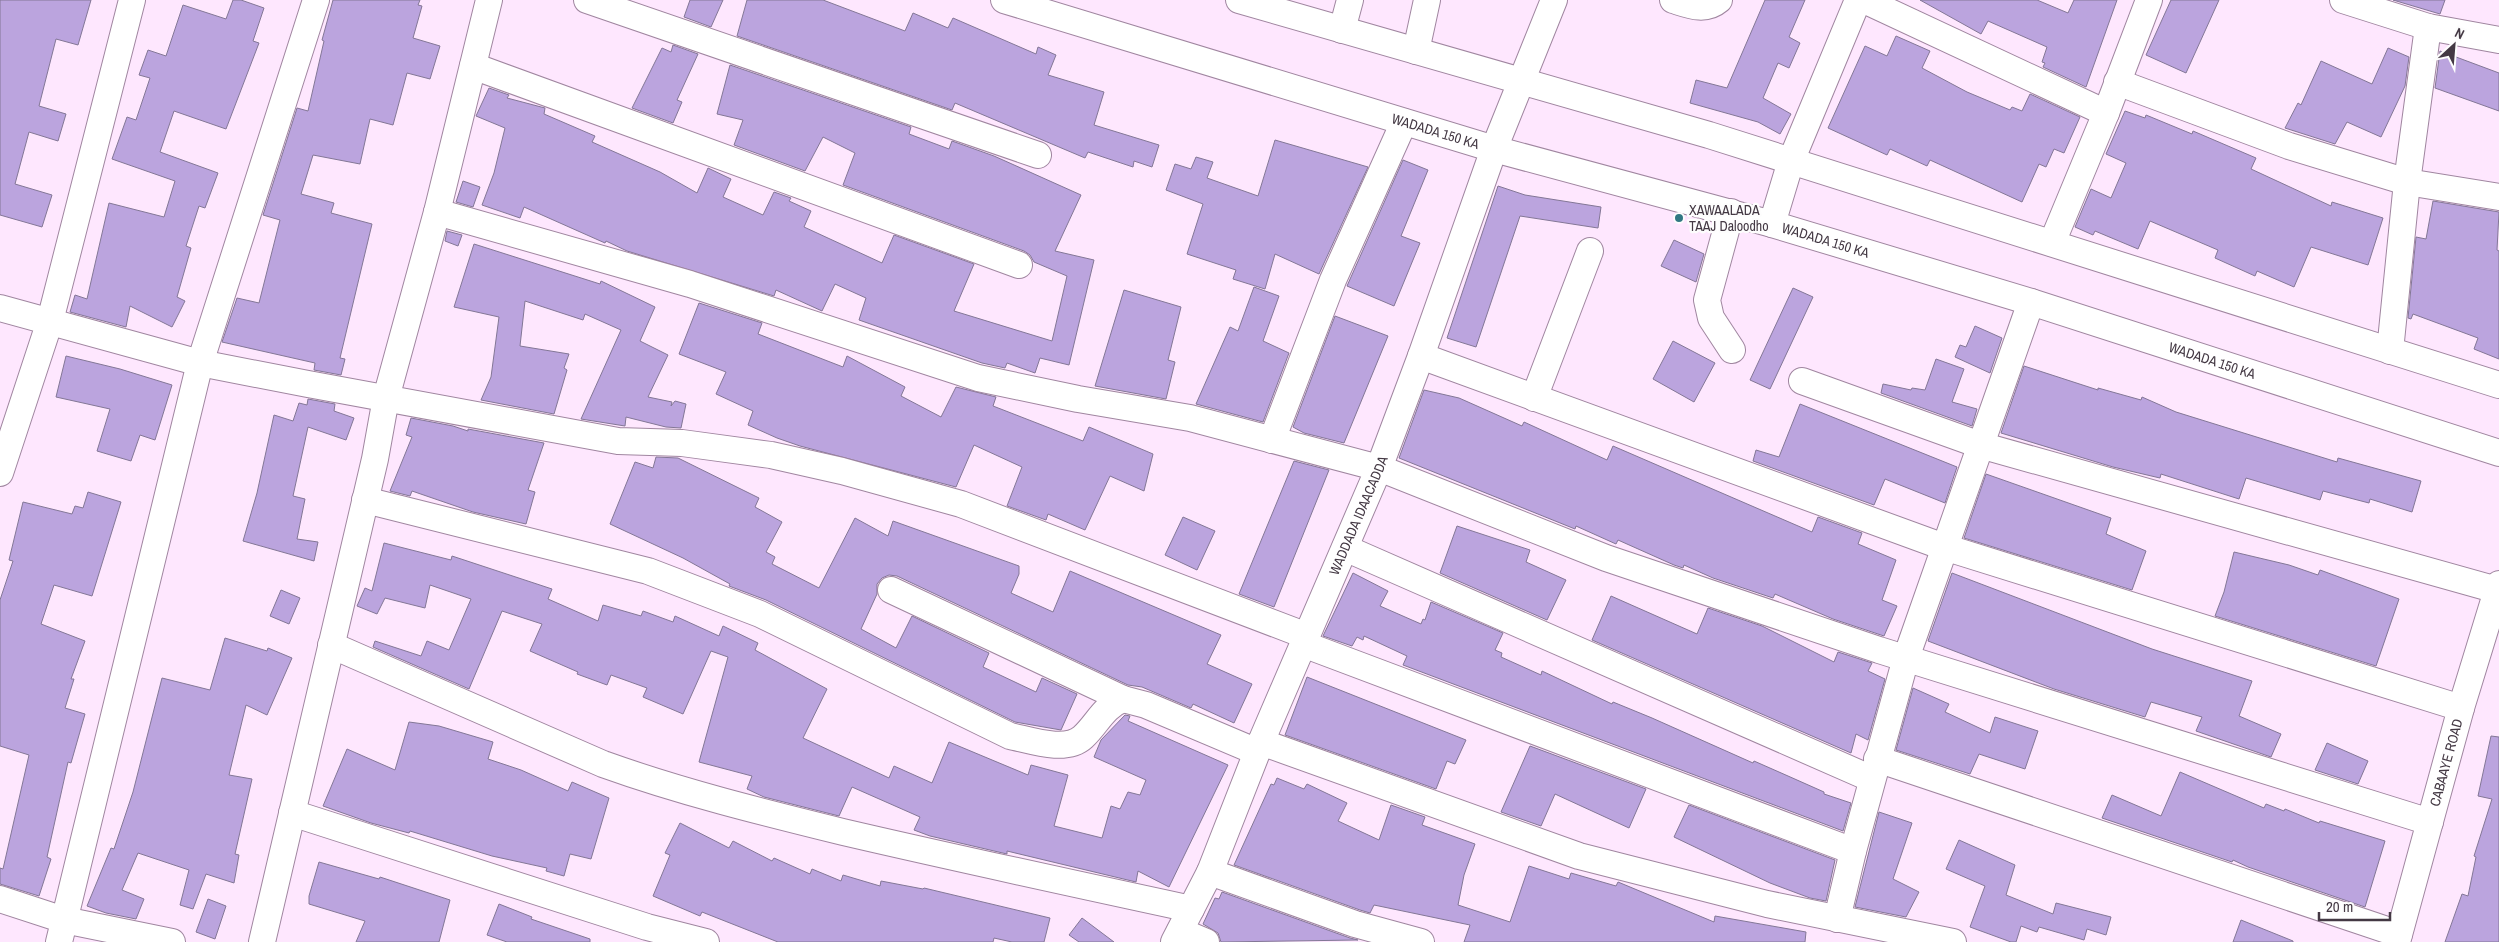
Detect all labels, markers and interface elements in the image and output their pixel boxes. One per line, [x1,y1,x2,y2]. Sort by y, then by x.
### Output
north arrow [2429,20,2479,70]
text: N [2452,23,2467,43]
street label: WADADA 150 KA [1390,109,1482,153]
place label: XAWAALADA TAAJ Daloodho [1689,201,1769,235]
marker: XAWAALADA TAAJ Daloodho [1673,212,1685,224]
street label: WADADA 150 KA [1780,218,1872,262]
street label: WADADA 150 KA [2166,338,2258,383]
street label: WADDADA IDAACADDA [1325,453,1392,578]
street label: CABAAYE ROAD [2426,717,2467,808]
scale bar [2319,890,2390,922]
text: 20 m [2326,896,2353,917]

